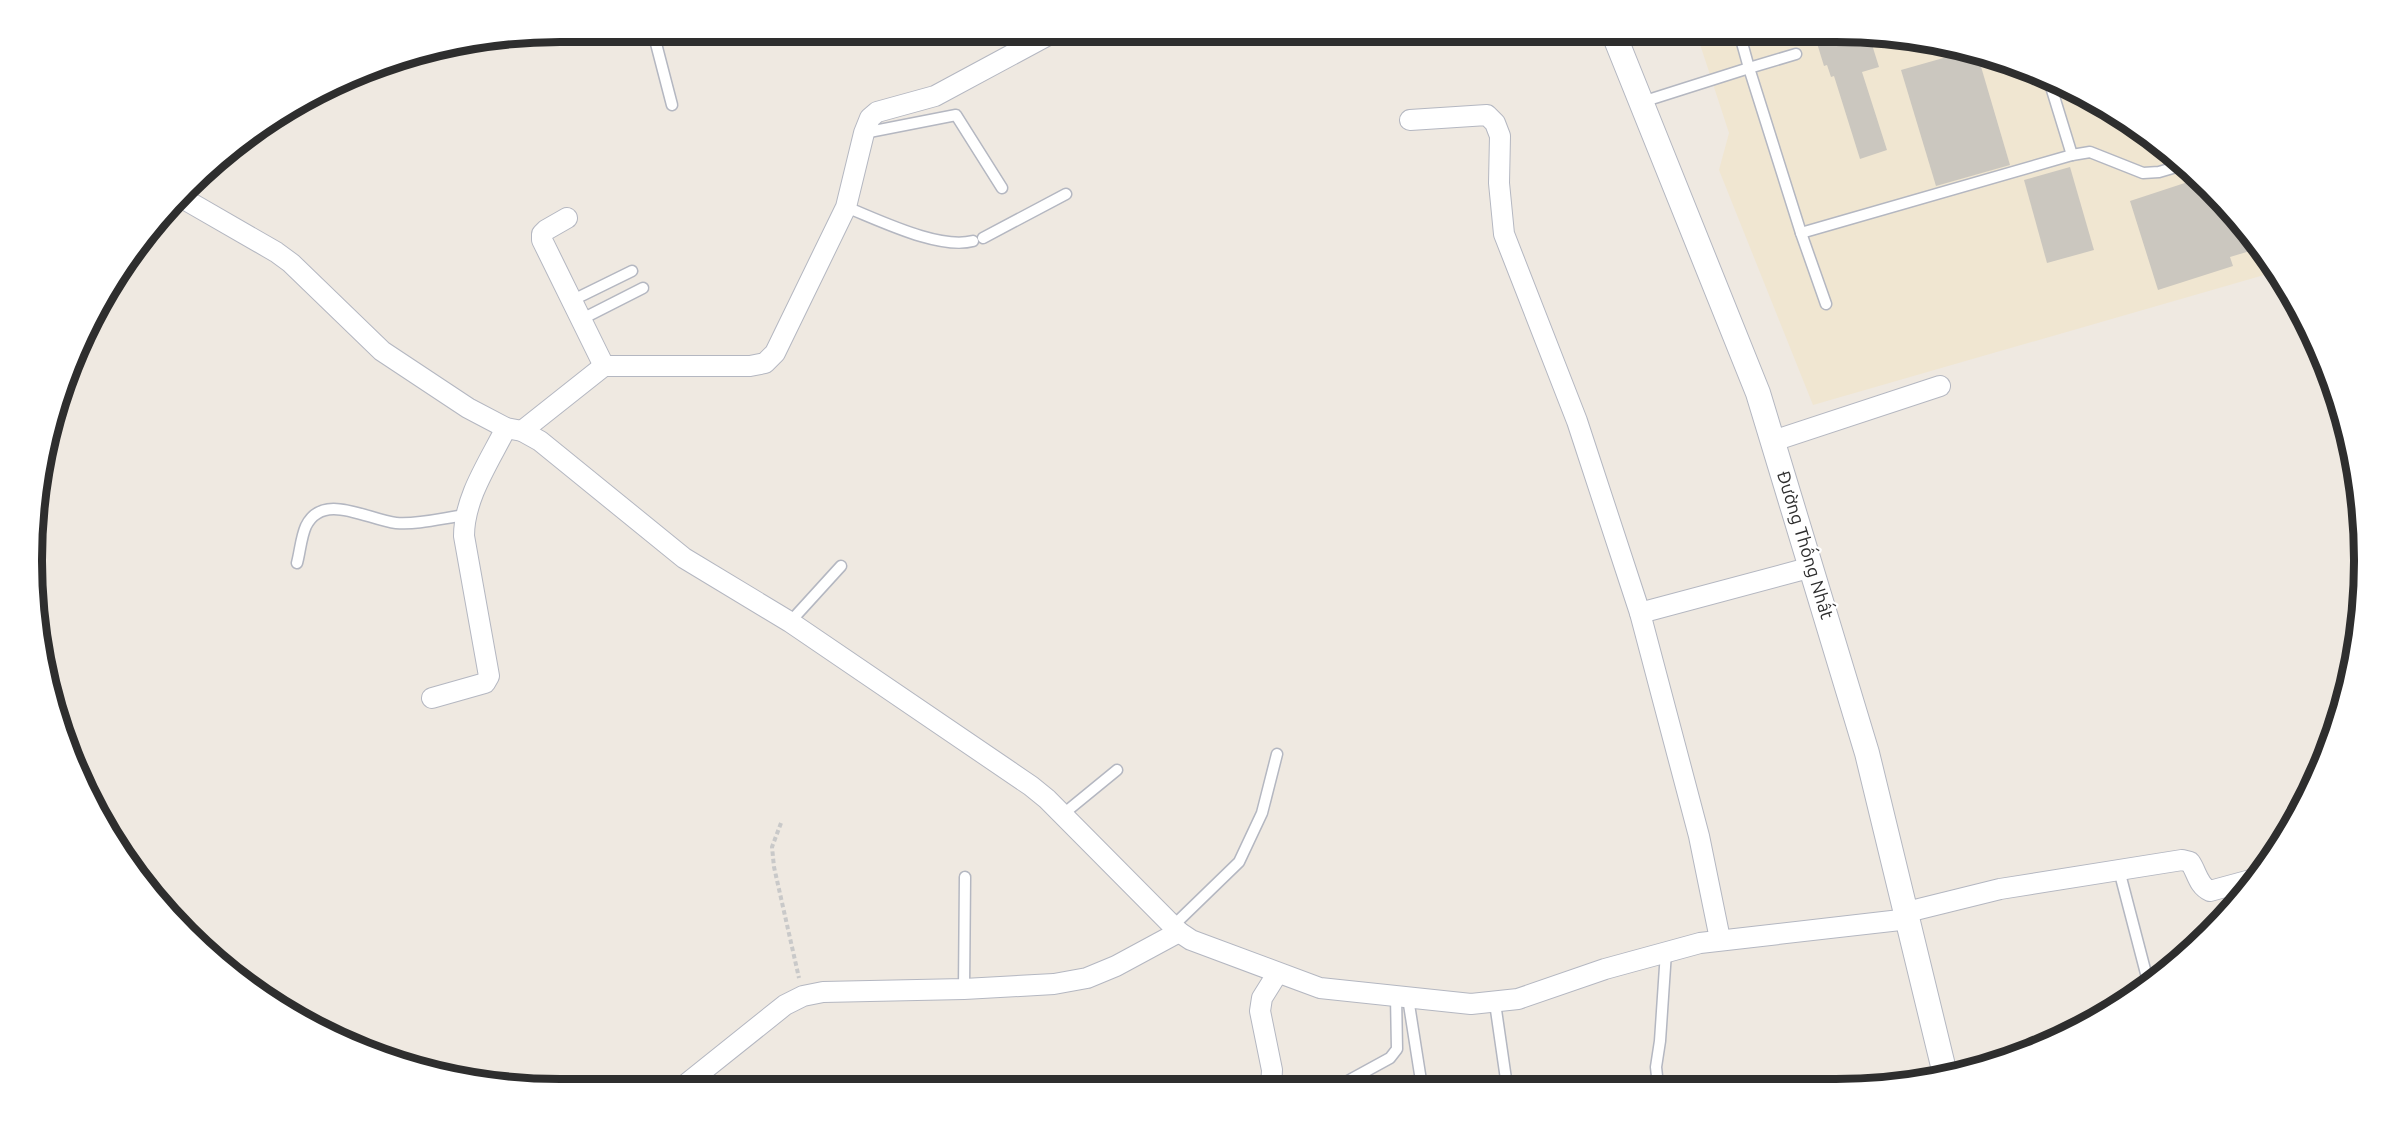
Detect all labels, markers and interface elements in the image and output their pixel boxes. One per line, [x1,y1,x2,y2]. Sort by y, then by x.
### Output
street label: Đường Thống Nhất [1774,467,1840,621]

